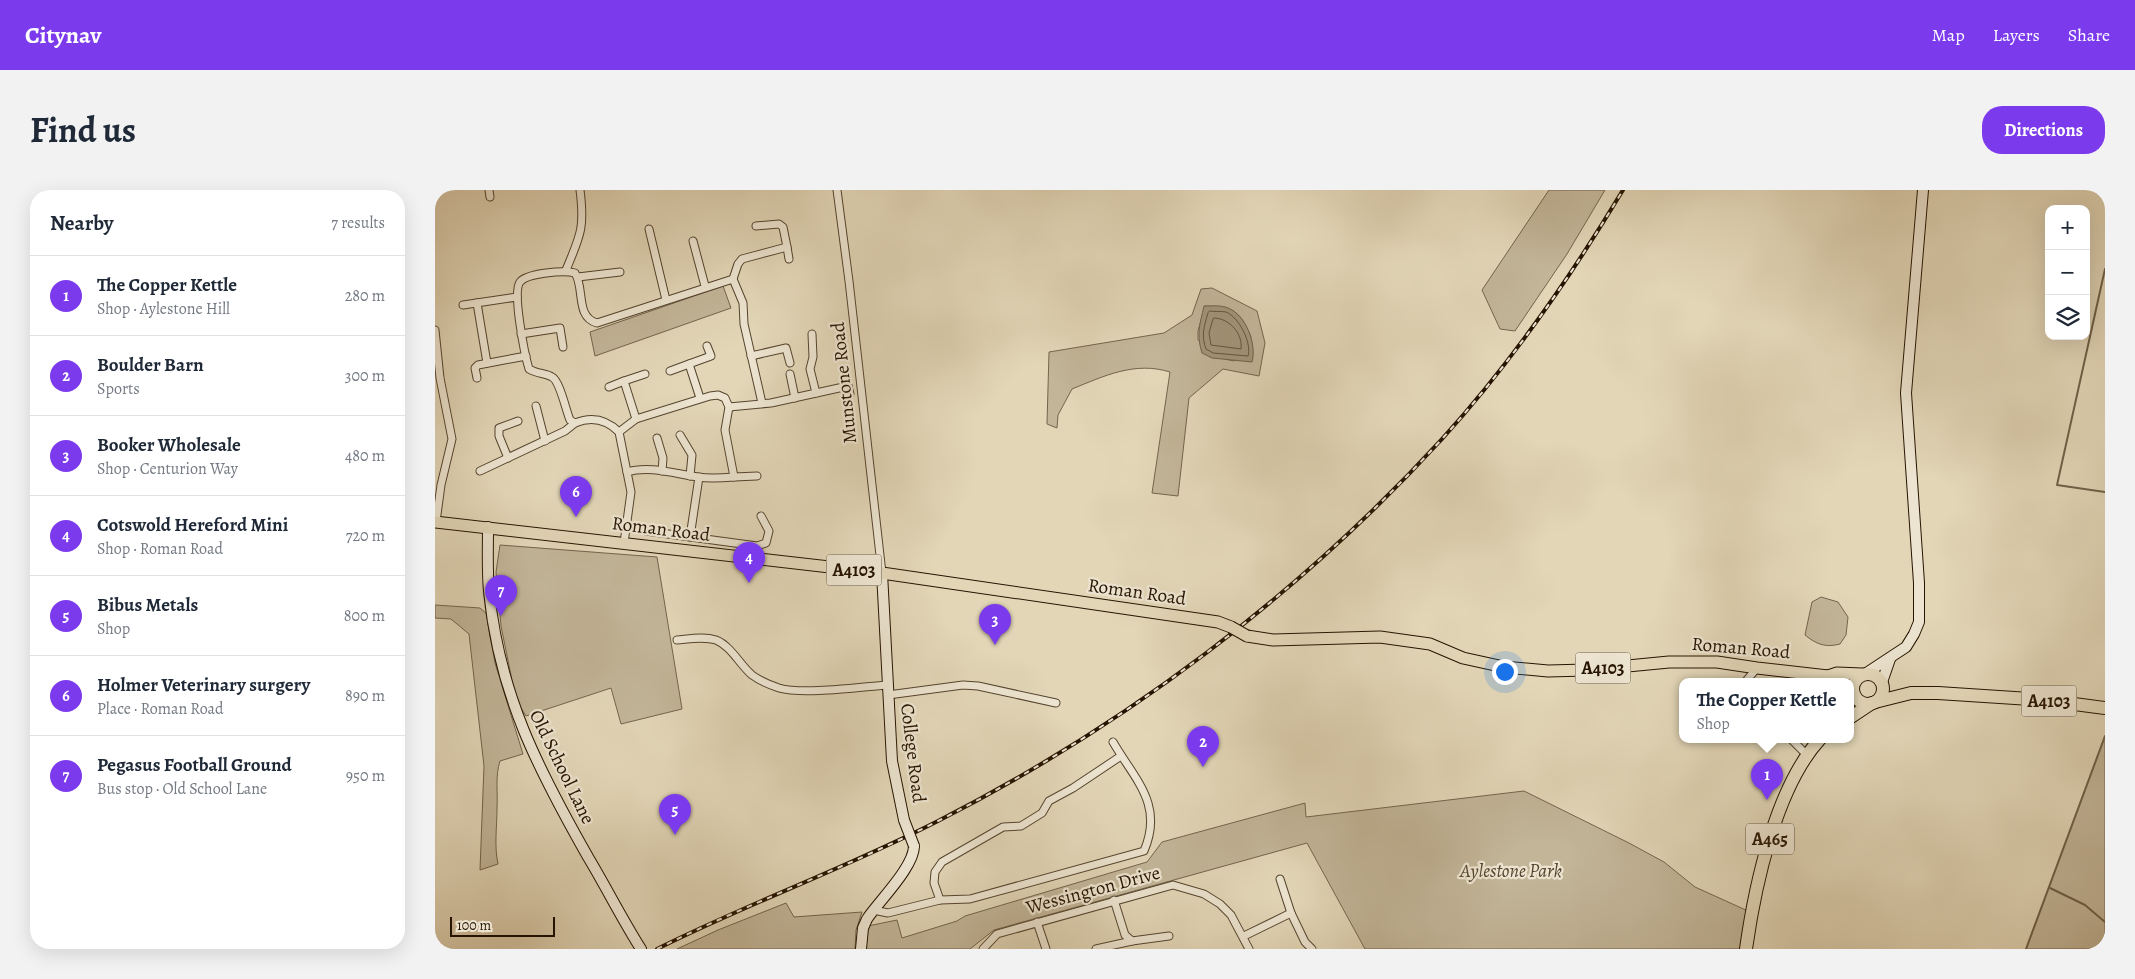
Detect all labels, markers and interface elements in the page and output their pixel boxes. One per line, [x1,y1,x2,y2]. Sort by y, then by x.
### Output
text: Citynav [25,19,101,51]
text: Map [1932,23,1965,47]
text: Layers [1993,23,2040,47]
text: Share [2068,23,2110,47]
text: Find us [30,106,136,154]
button: Directions [1982,106,2105,154]
map controls [2045,205,2090,340]
button: + [2045,205,2090,250]
text: Nearby [50,209,113,237]
text: 7 results [331,212,385,234]
button: − [2045,250,2090,295]
text: The Copper Kettle [97,272,237,298]
text: 1 [63,285,69,307]
text: 280 m [345,285,385,307]
button: layers [2045,295,2090,340]
text: Shop · Aylestone Hill [97,298,230,320]
street label: Munstone Road [825,320,863,445]
text: Boulder Barn [97,352,204,378]
text: 2 [62,365,70,387]
text: 300 m [345,365,385,387]
text: Sports [97,378,140,400]
text: Booker Wholesale [97,432,241,458]
text: 3 [63,445,69,467]
text: 480 m [345,445,385,467]
text: Shop · Centurion Way [97,458,238,480]
pin: 6 [560,476,592,517]
street label: Roman Road [610,510,712,548]
text: Cotswold Hereford Mini [97,512,288,538]
text: 4 [62,525,70,547]
text: 720 m [346,525,385,547]
text: Shop · Roman Road [97,538,223,560]
pin: 4 [733,542,765,583]
road number: A4103 [827,554,881,586]
street label: Roman Road [1086,572,1189,612]
pin: 7 [485,575,517,616]
text: Bibus Metals [97,592,198,618]
pin: 3 [979,604,1011,645]
text: 5 [63,605,69,627]
text: 800 m [344,605,385,627]
text: Shop [97,618,130,640]
street label: Roman Road [1691,631,1792,665]
road number: A4103 [1575,652,1631,683]
your location [1492,659,1518,685]
text: Holmer Veterinary surgery [97,672,310,698]
popup [1679,678,1854,743]
text: 6 [62,685,70,707]
text: 890 m [345,685,385,707]
road number: A4103 [2021,686,2077,716]
text: The Copper Kettle [1696,687,1837,713]
text: Place · Roman Road [97,698,224,720]
street label: College Road [894,702,932,805]
street label: Old School Lane [523,705,601,829]
text: Shop [1696,713,1730,735]
pin: 2 [1187,726,1219,767]
text: Pegasus Football Ground [97,752,292,778]
pin: 1 [1751,759,1783,800]
text: 7 [63,765,69,787]
text: 950 m [346,765,385,787]
text: Bus stop · Old School Lane [97,778,267,800]
pin: 5 [659,794,691,835]
road number: A465 [1746,824,1794,854]
park label: Aylestone Park [1459,858,1562,884]
street label: Wessington Drive [1022,860,1163,921]
scale bar [450,914,555,937]
text: 100 m [457,916,491,935]

